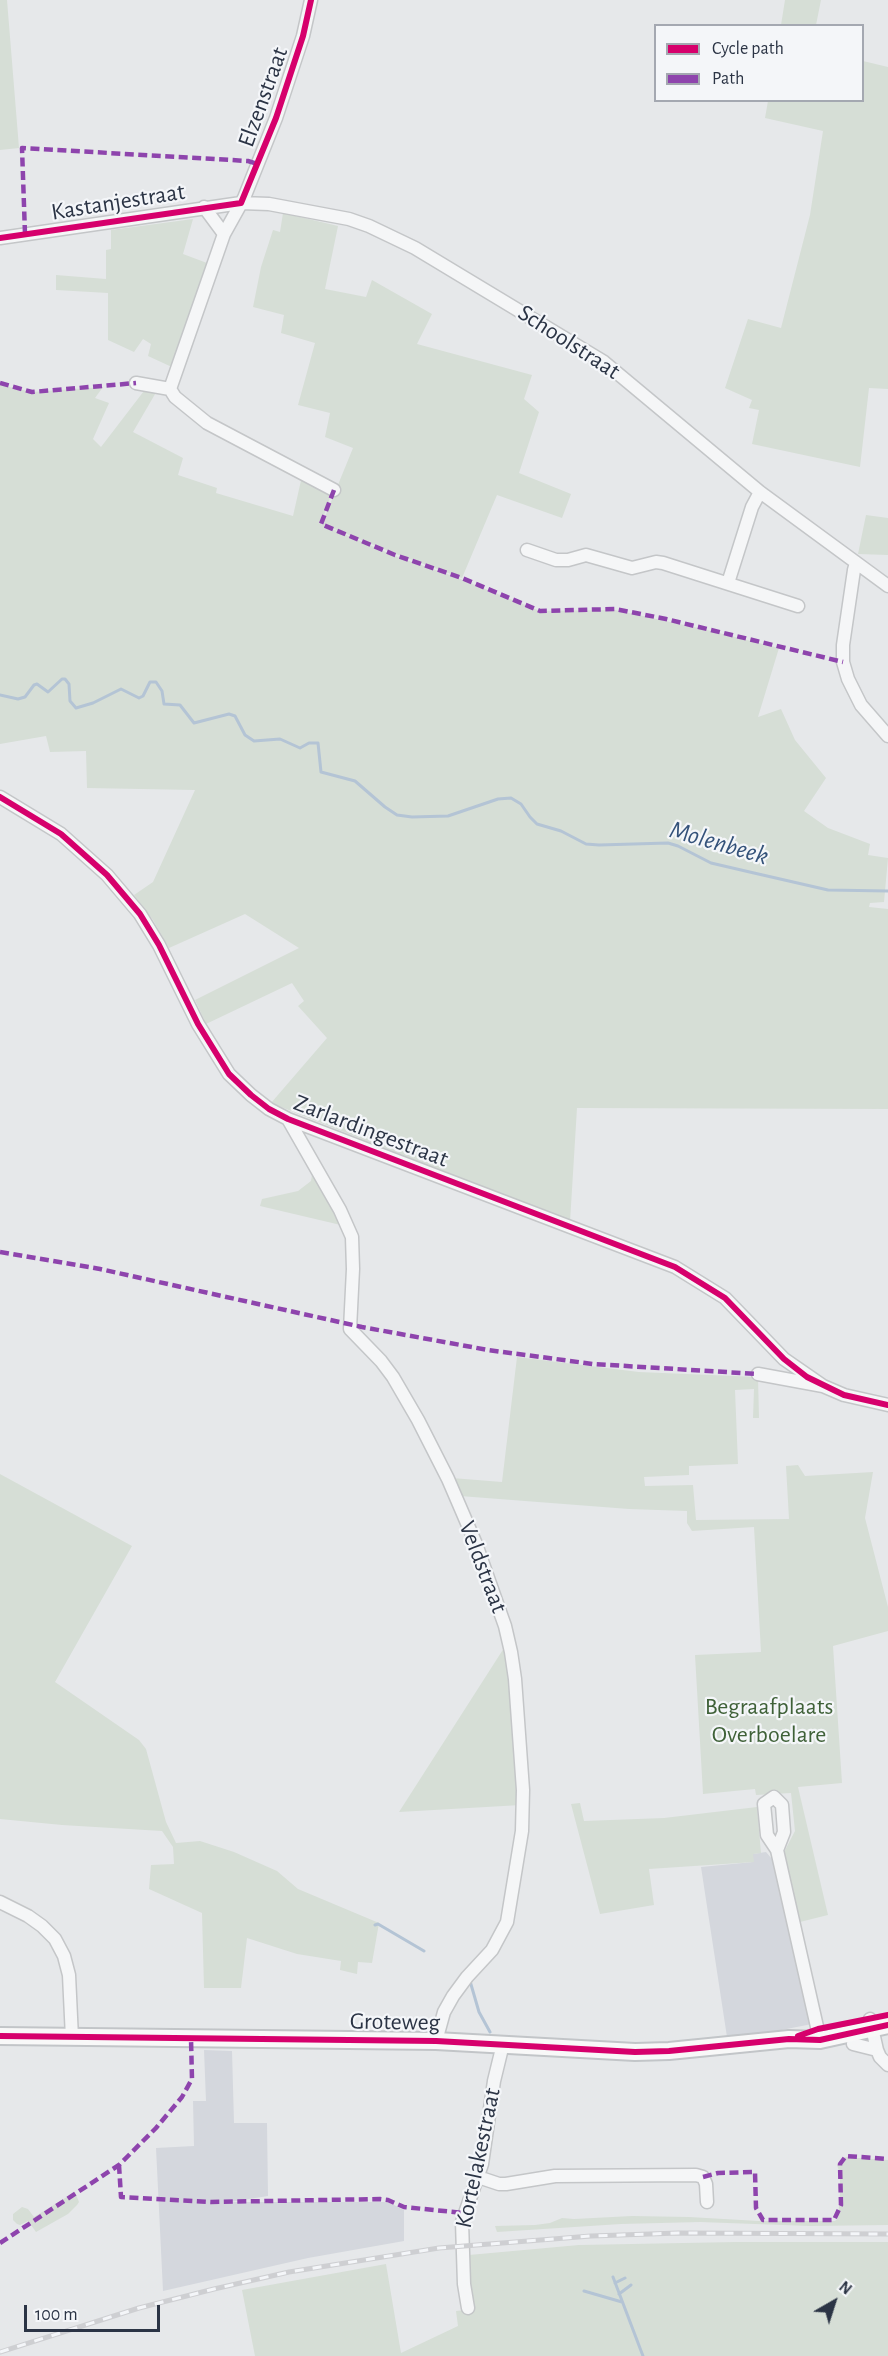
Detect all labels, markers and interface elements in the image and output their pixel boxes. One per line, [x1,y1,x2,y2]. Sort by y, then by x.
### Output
legend [654,24,864,102]
text: Cycle path [712,40,784,58]
street label: Elzenstraat [232,43,294,151]
text: Path [712,70,744,88]
street label: Kastanjestraat [49,177,187,227]
street label: Schoolstraat [513,298,625,386]
water label: Molenbeek [666,814,772,872]
street label: Zarlardingestraat [290,1088,452,1174]
street label: Veldstraat [452,1517,514,1617]
park label: Begraafplaats Overboelare [705,1693,833,1749]
street label: Groteweg [350,2007,440,2037]
street label: Kortelakestraat [449,2085,507,2231]
north arrow [804,2272,864,2332]
text: N [836,2278,855,2298]
scale bar [27,2293,164,2331]
text: 100 m [35,2306,78,2324]

